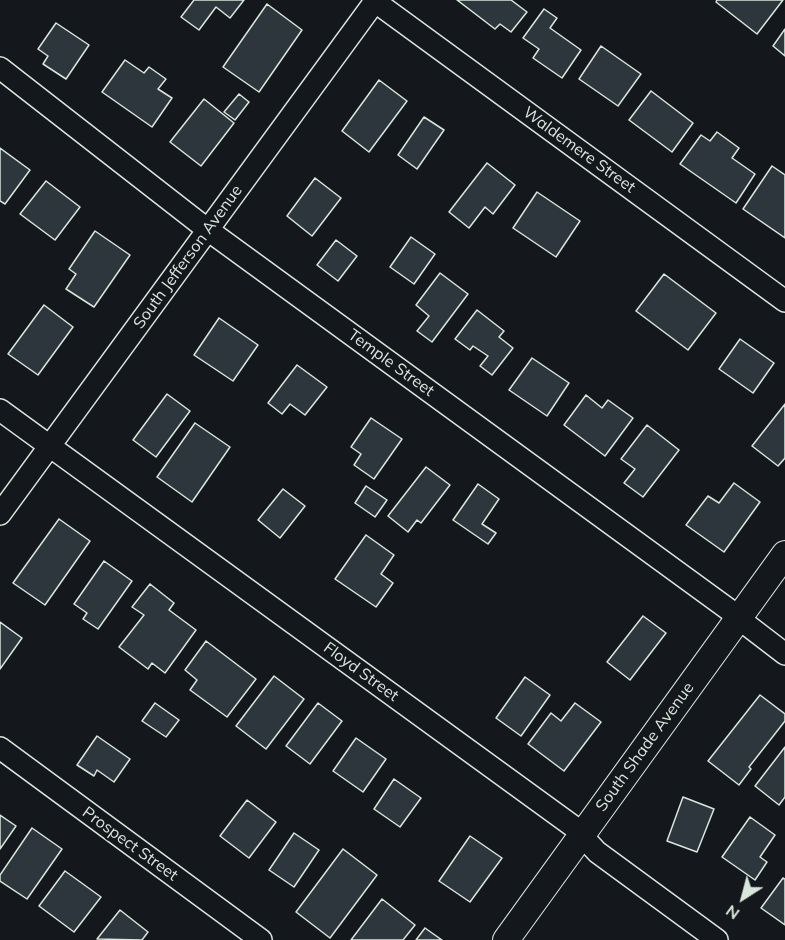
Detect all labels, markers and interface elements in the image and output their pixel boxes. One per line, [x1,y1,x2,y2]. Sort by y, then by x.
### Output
street label: Waldemere Street [519,103,639,197]
street label: South Jefferson Avenue [130,182,246,332]
street label: Temple Street [344,325,438,401]
street label: Floyd Street [320,638,402,706]
street label: South Shade Avenue [592,679,698,815]
street label: Prospect Street [79,803,181,885]
north arrow [713,868,773,928]
text: N [722,901,743,924]

